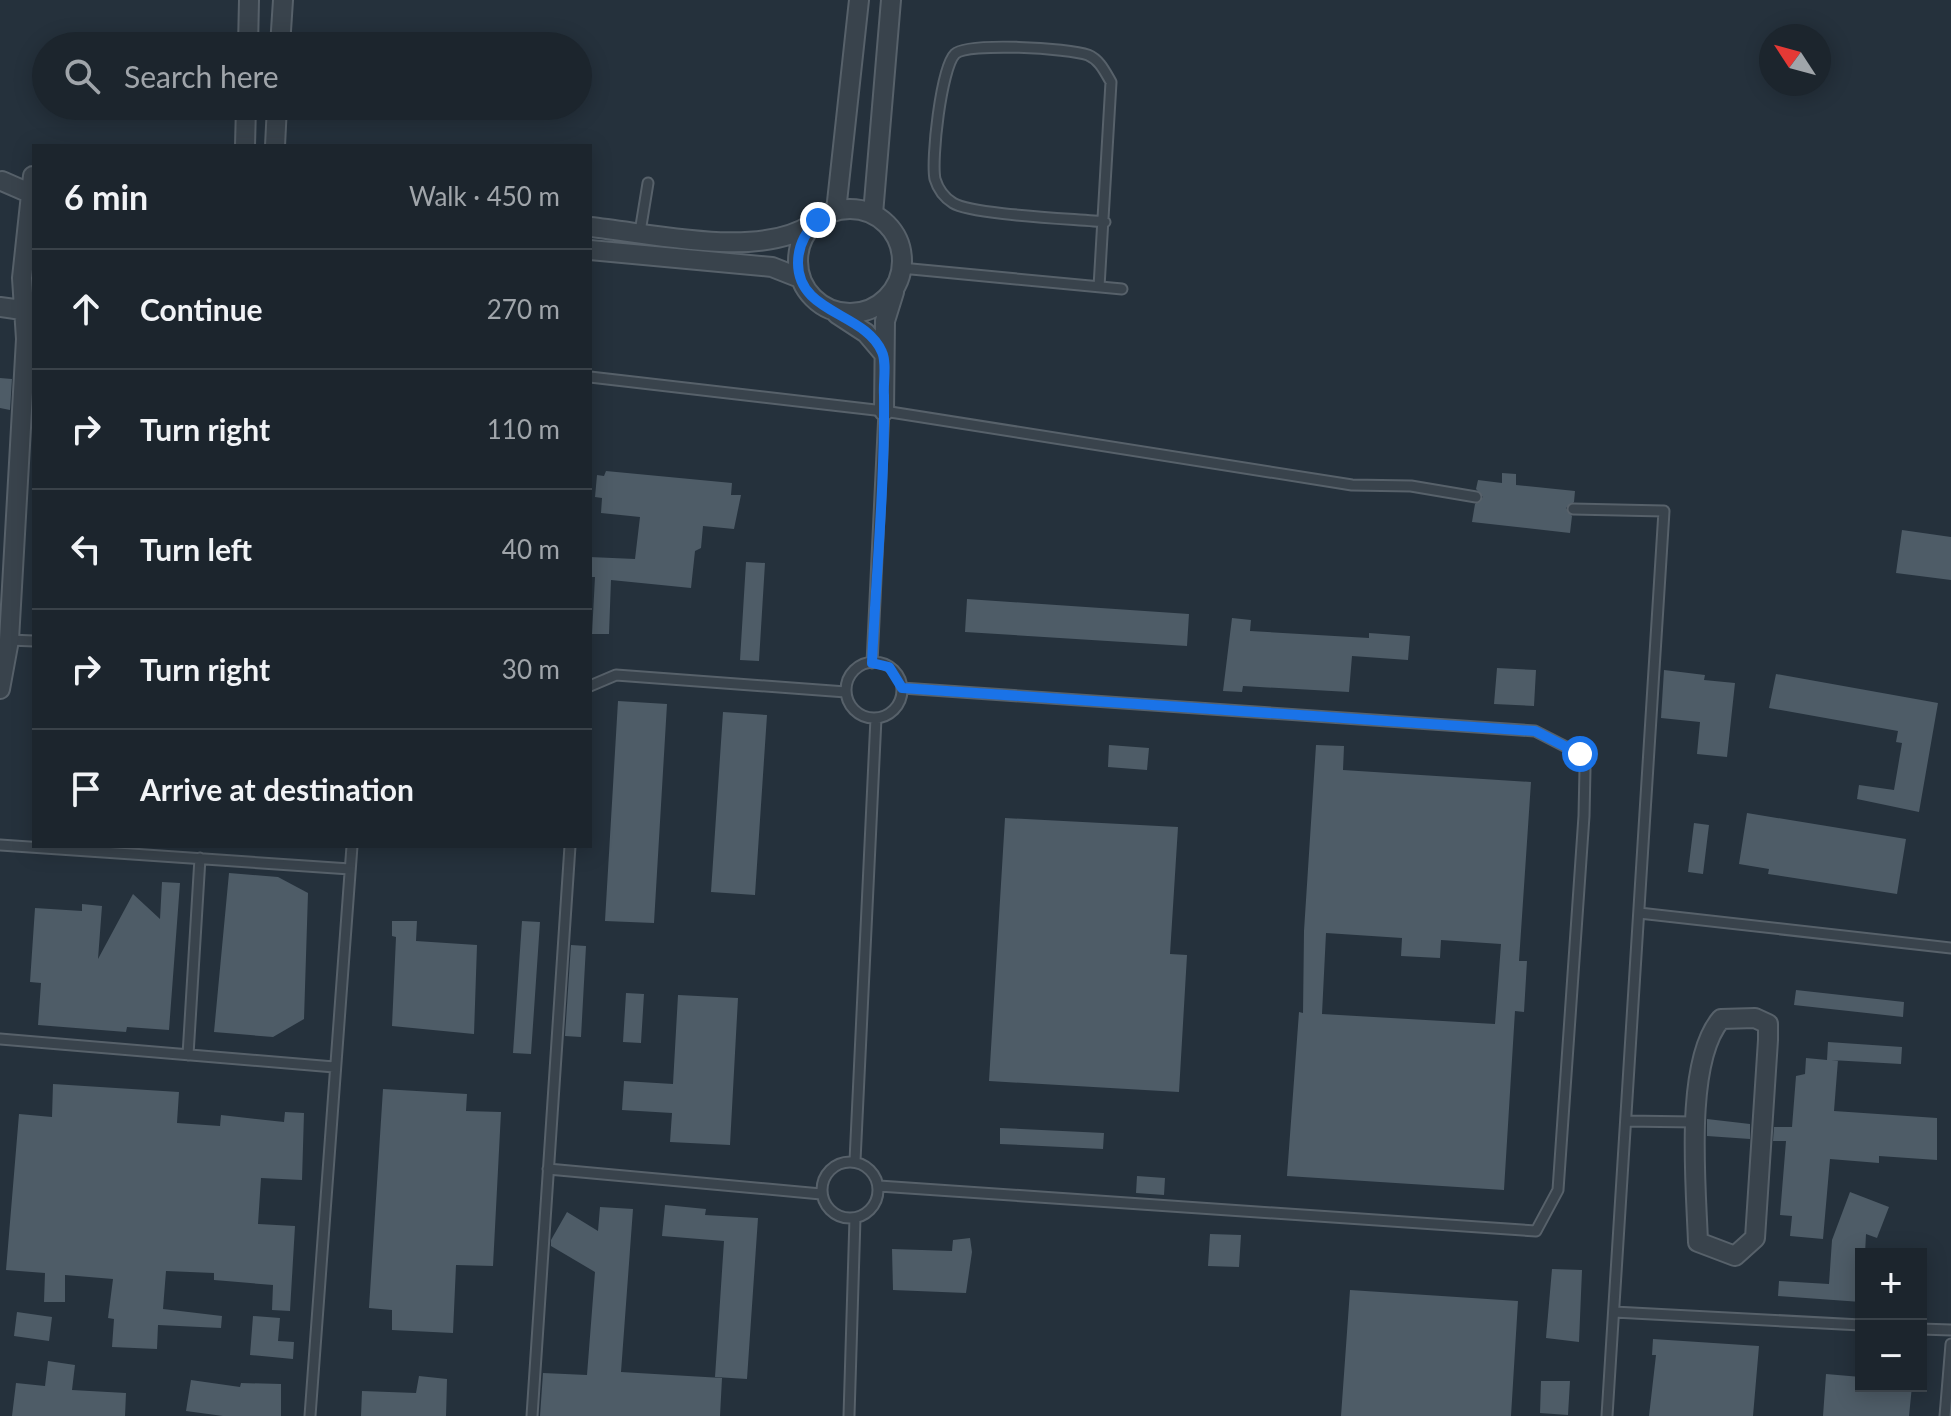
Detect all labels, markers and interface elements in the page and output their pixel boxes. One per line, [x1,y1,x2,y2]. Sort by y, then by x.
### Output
north arrow [1759,24,1831,96]
search box [32,32,592,120]
icon: search [60,54,104,98]
text: Search here [124,58,279,94]
text: 6 min [64,176,148,217]
text: Walk · 450 m [409,180,560,212]
route end [800,202,836,238]
icon: ahead [64,287,108,331]
text: Continue [140,291,263,327]
text: 270 m [487,293,560,325]
icon: right [64,407,108,451]
text: Turn right [140,411,270,447]
text: 110 m [487,413,560,445]
icon: left [64,527,108,571]
text: Turn left [140,531,252,567]
text: 40 m [502,533,560,565]
icon: right [64,647,108,691]
text: Turn right [140,651,270,687]
text: 30 m [502,653,560,685]
route start [1562,736,1598,772]
icon: arrive [64,767,108,811]
text: Arrive at destination [140,771,414,807]
map controls [1855,1248,1927,1392]
button: + [1855,1248,1927,1320]
button: − [1855,1320,1927,1392]

